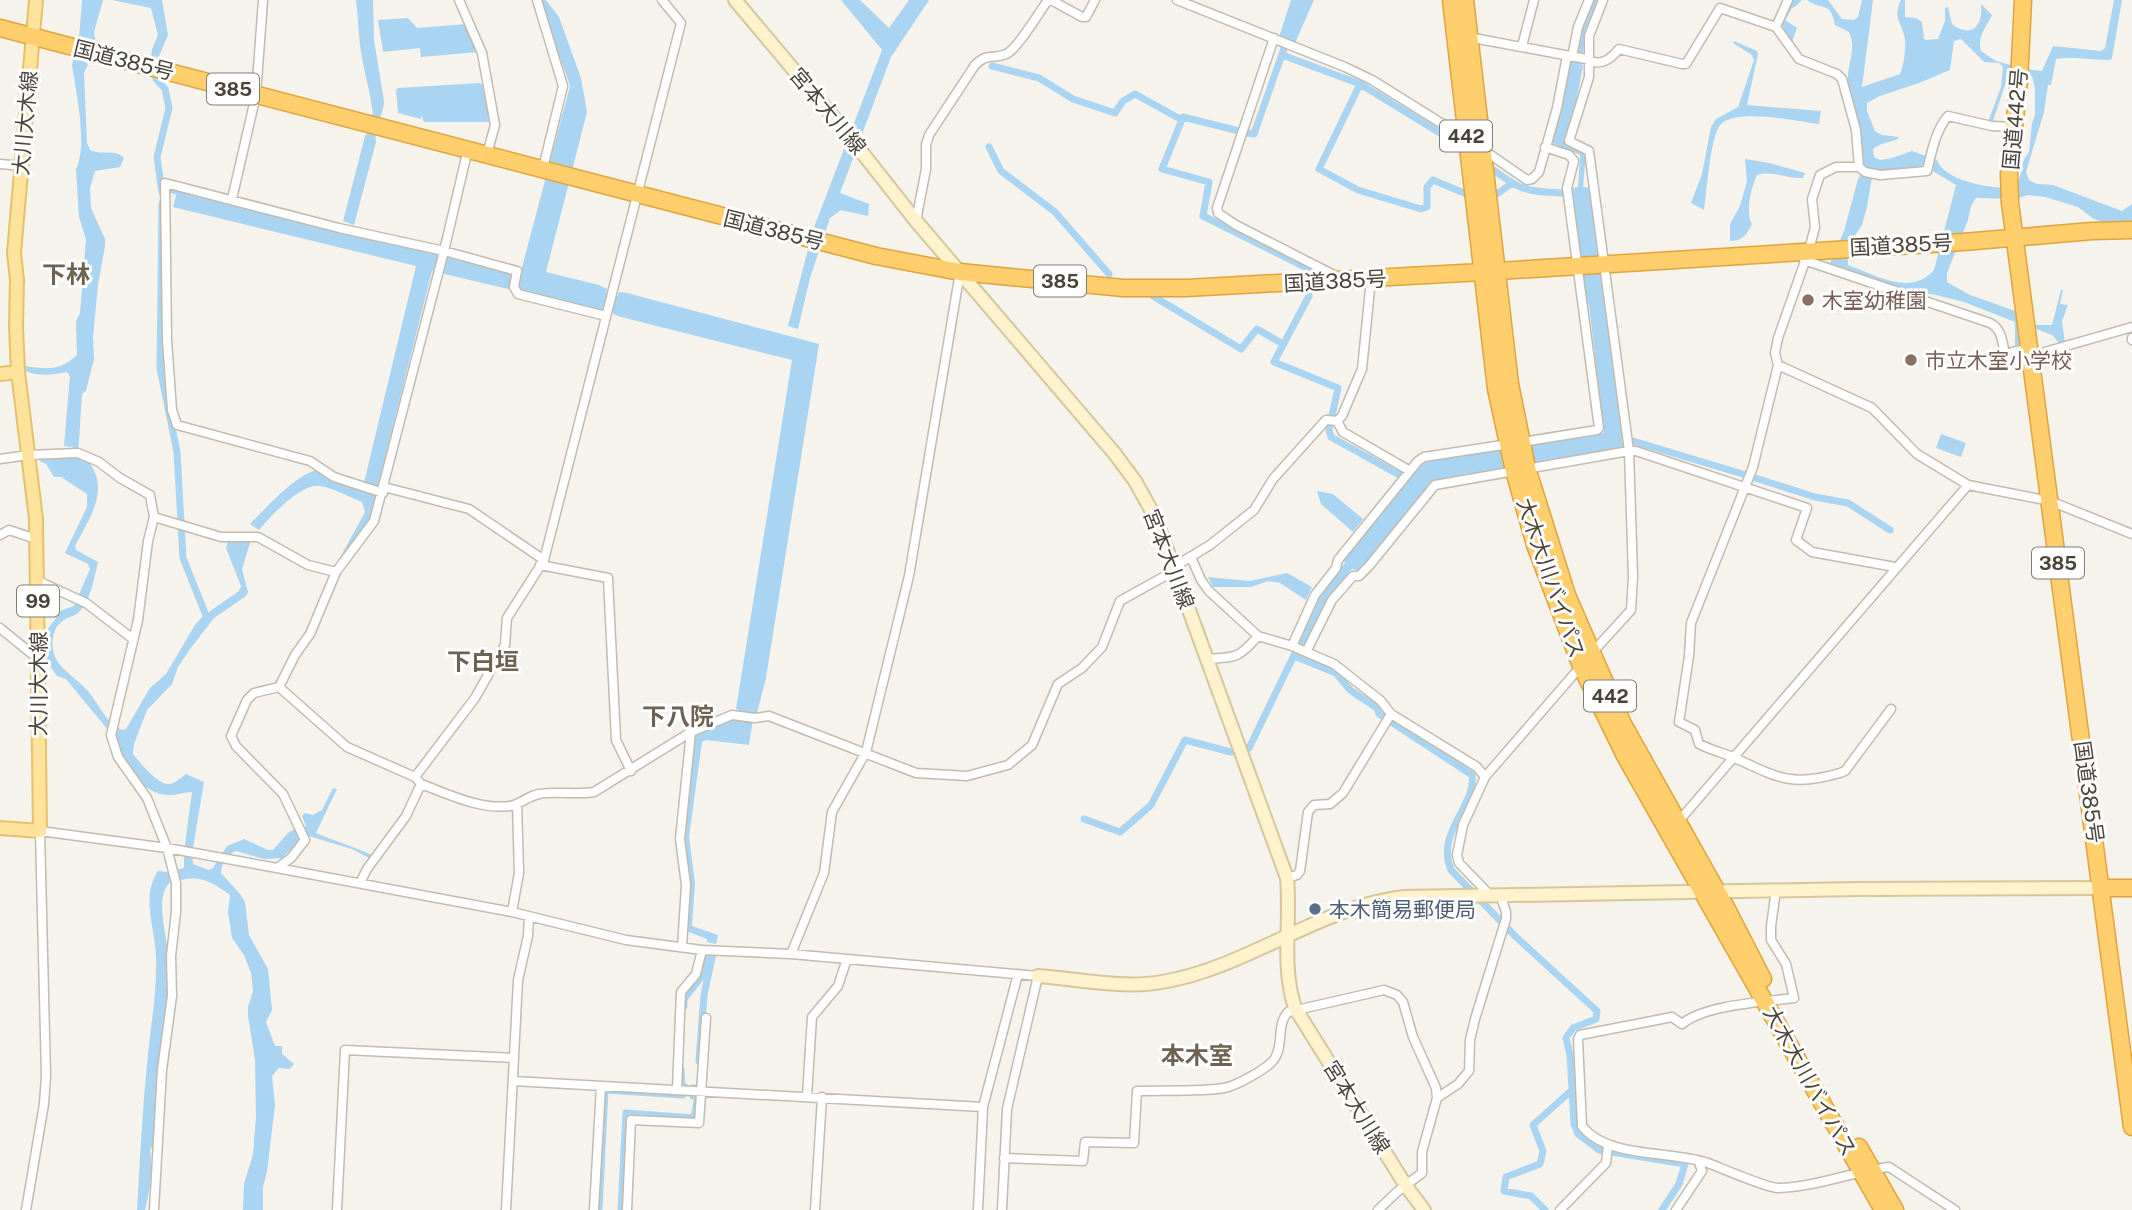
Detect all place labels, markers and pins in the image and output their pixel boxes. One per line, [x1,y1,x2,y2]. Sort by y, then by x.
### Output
place label: 木室幼稚園 [1822,288,1927,313]
marker: 木室幼稚園 [1800,292,1816,308]
place label: 市立木室小学校 [1925,348,2072,373]
marker: 市立木室小学校 [1903,352,1919,368]
place label: 本木簡易郵便局 [1329,897,1476,922]
marker: 本木簡易郵便局 [1307,901,1323,917]

